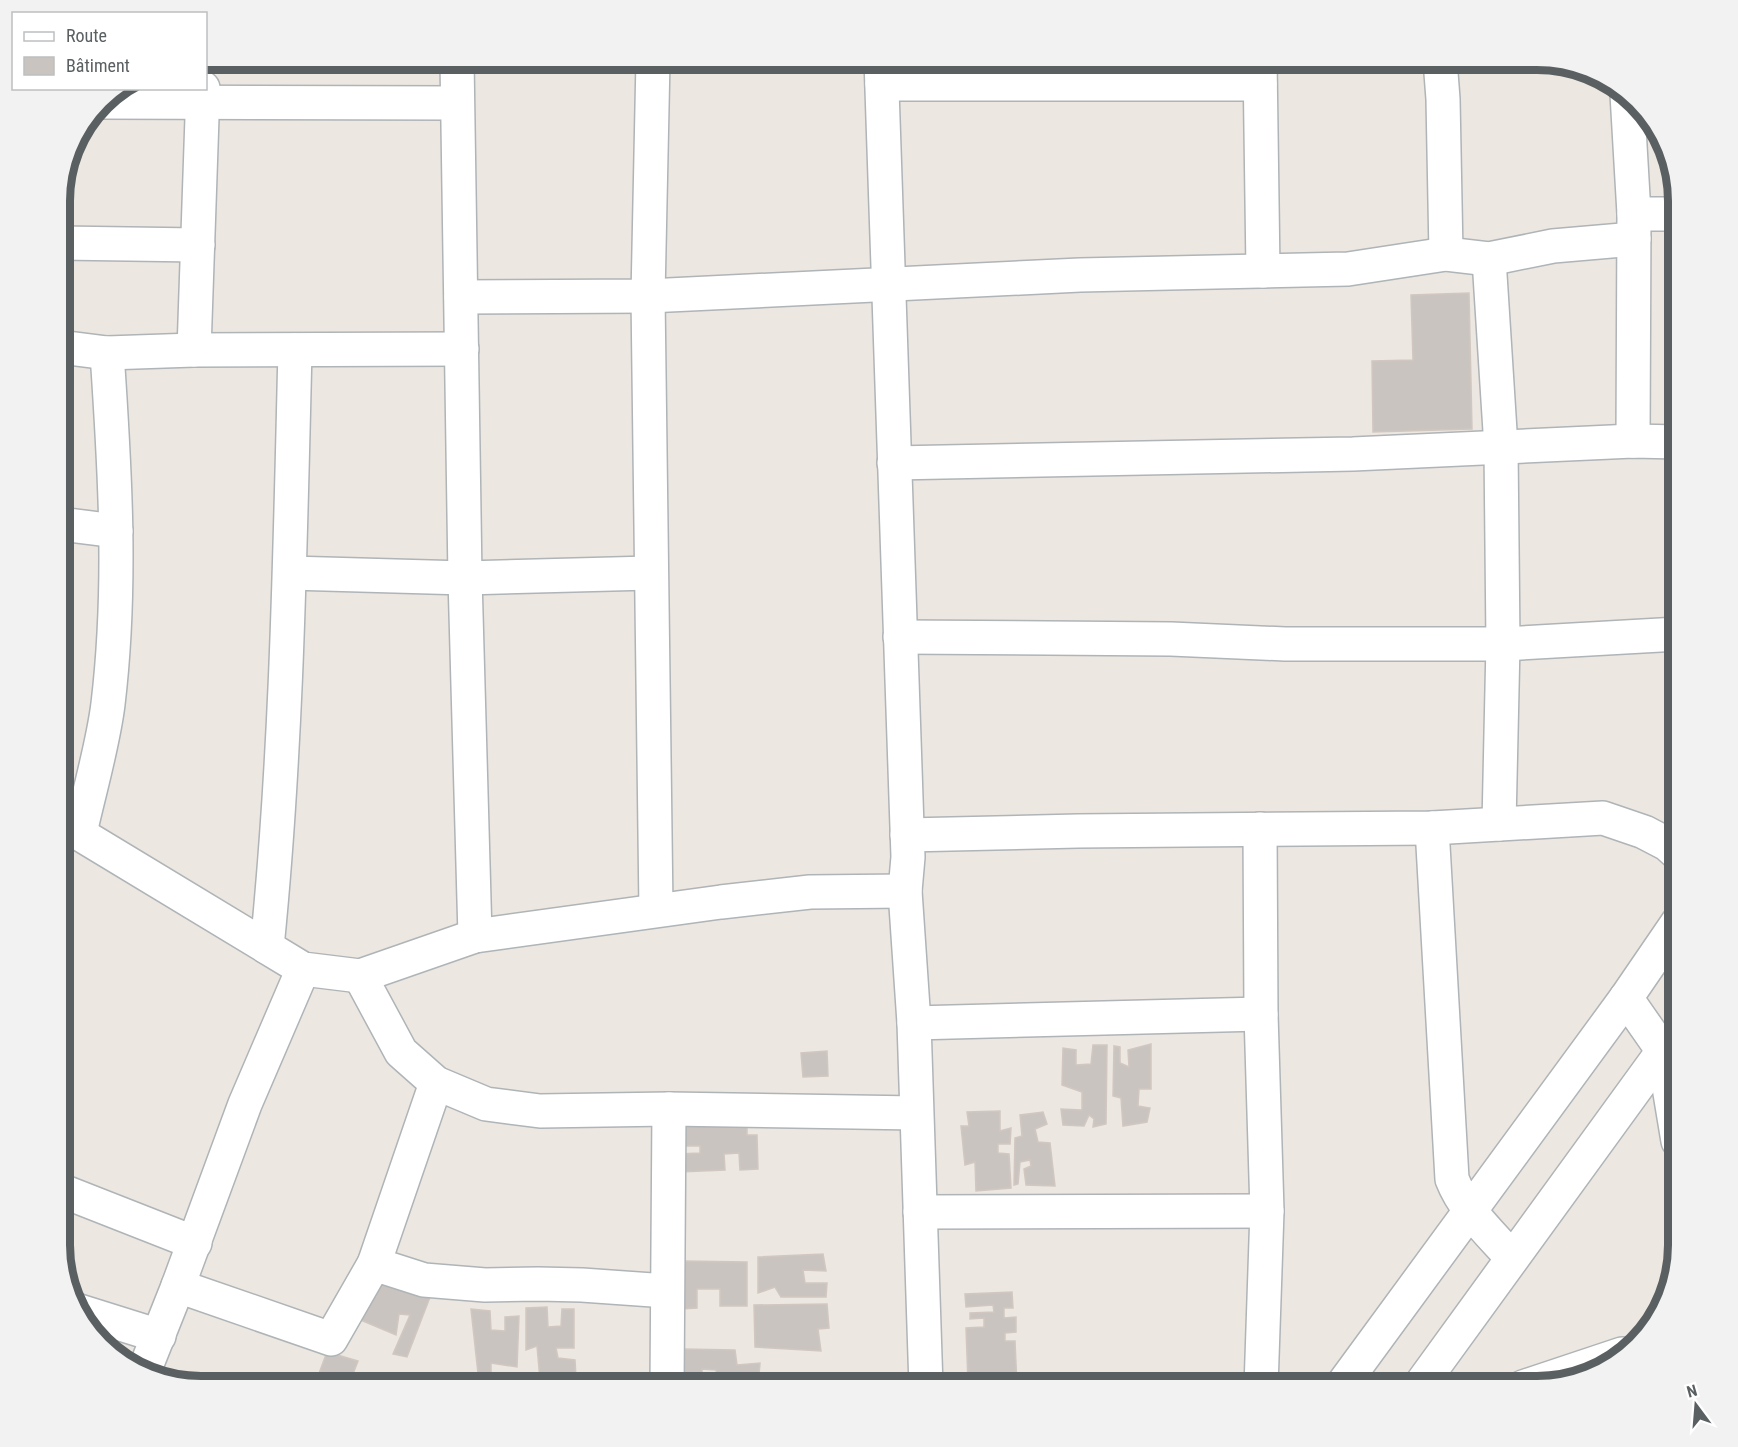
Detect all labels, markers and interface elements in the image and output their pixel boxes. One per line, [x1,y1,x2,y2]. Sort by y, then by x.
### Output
legend [12,12,207,90]
text: Route [66,25,107,46]
text: Bâtiment [66,55,130,76]
north arrow [1666,1375,1726,1435]
text: N [1685,1381,1699,1402]

